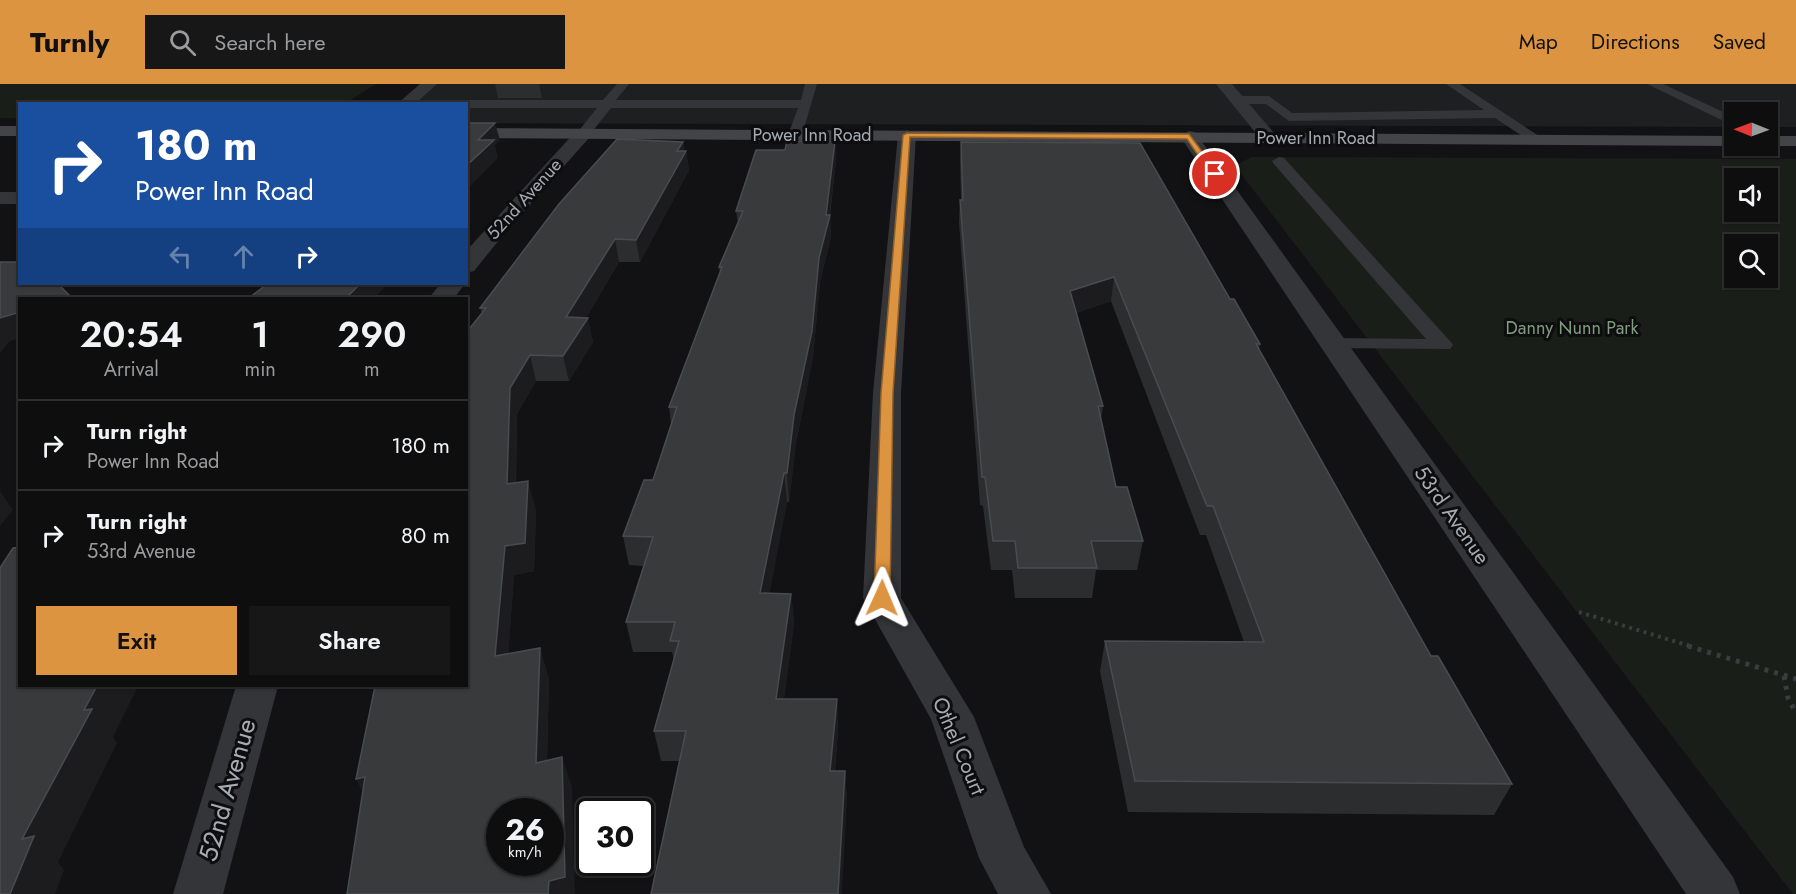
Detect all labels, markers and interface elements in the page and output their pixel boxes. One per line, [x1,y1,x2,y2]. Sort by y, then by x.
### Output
search box [145,15,565,69]
text: Turnly [30,22,109,63]
icon: search [166,26,199,59]
text: Search here [214,26,326,58]
text: Map [1519,27,1558,57]
text: Directions [1591,27,1680,57]
text: Saved [1713,27,1766,57]
north arrow [1724,102,1778,156]
map controls [1724,102,1778,288]
text: 180 m [135,115,258,176]
street label: Power Inn Road [752,122,872,148]
street label: Power Inn Road [1256,125,1376,151]
icon: right [36,126,114,204]
pin [1189,148,1240,199]
street label: 52nd Avenue [480,153,568,245]
icon: arrive [1198,157,1231,190]
button: sound [1724,168,1778,222]
text: Power Inn Road [135,171,314,210]
button: search [1724,234,1778,288]
icon: left [164,240,197,273]
icon: ahead [227,240,260,273]
icon: right [290,240,323,273]
text: 20:54 [80,308,183,360]
text: 1 [251,308,269,360]
text: 290 [337,308,406,360]
park label: Danny Nunn Park [1506,315,1638,341]
text: Arrival [104,355,159,384]
text: min [245,355,276,384]
text: m [364,355,380,384]
text: Turn right [87,415,187,447]
icon: right [36,429,69,462]
text: 180 m [391,429,450,461]
text: Power Inn Road [87,447,219,476]
street label: 53rd Avenue [1407,460,1497,571]
text: Turn right [87,505,187,537]
icon: right [36,519,69,552]
text: 80 m [401,519,450,551]
text: 53rd Avenue [87,537,196,566]
position arrow [850,566,914,630]
button: Exit [36,606,237,675]
button: Share [249,606,450,675]
street label: Othel Court [925,692,993,800]
street label: 52nd Avenue [189,714,265,866]
speed limit sign: 30 [576,798,654,876]
text: 26 [505,808,545,851]
text: km/h [508,841,542,863]

